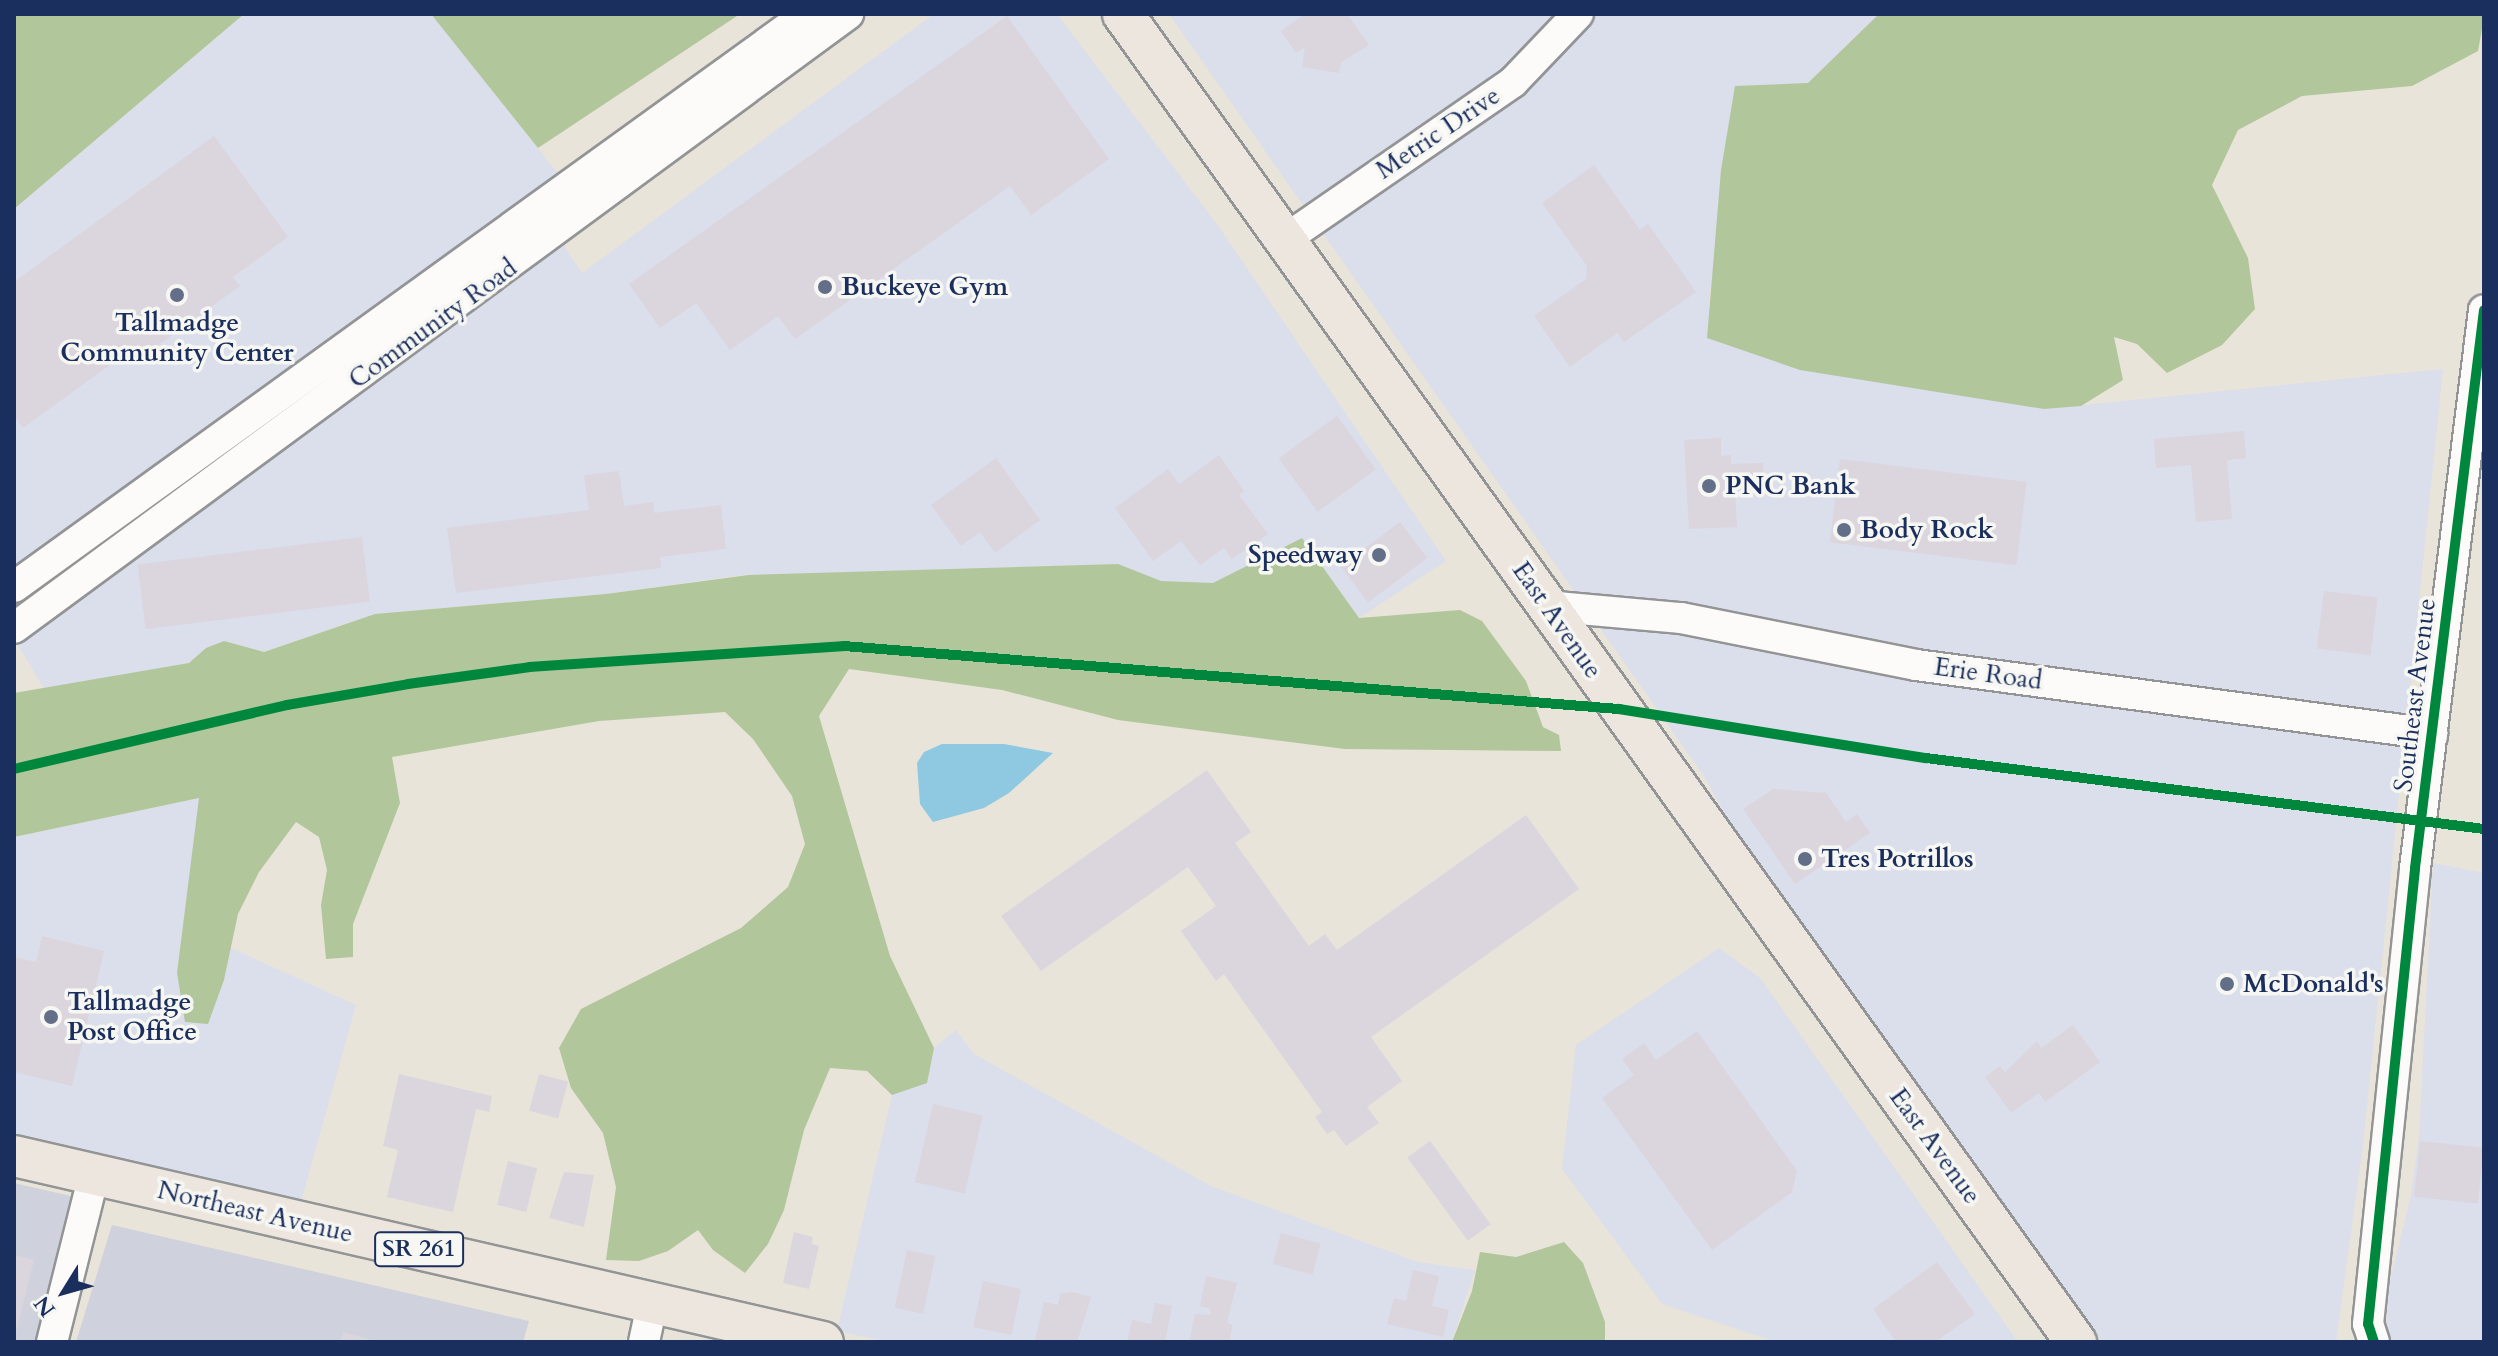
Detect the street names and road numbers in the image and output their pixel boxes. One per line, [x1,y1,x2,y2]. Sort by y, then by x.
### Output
street label: Metric Drive [1370,80,1506,186]
street label: Community Road [343,252,523,396]
street label: East Avenue [1505,556,1609,684]
street label: Southeast Avenue [2388,596,2442,794]
street label: Erie Road [1932,651,2044,697]
street label: East Avenue [1883,1082,1987,1210]
street label: Northeast Avenue [154,1174,356,1250]
road number: SR 261 [373,1229,465,1269]

